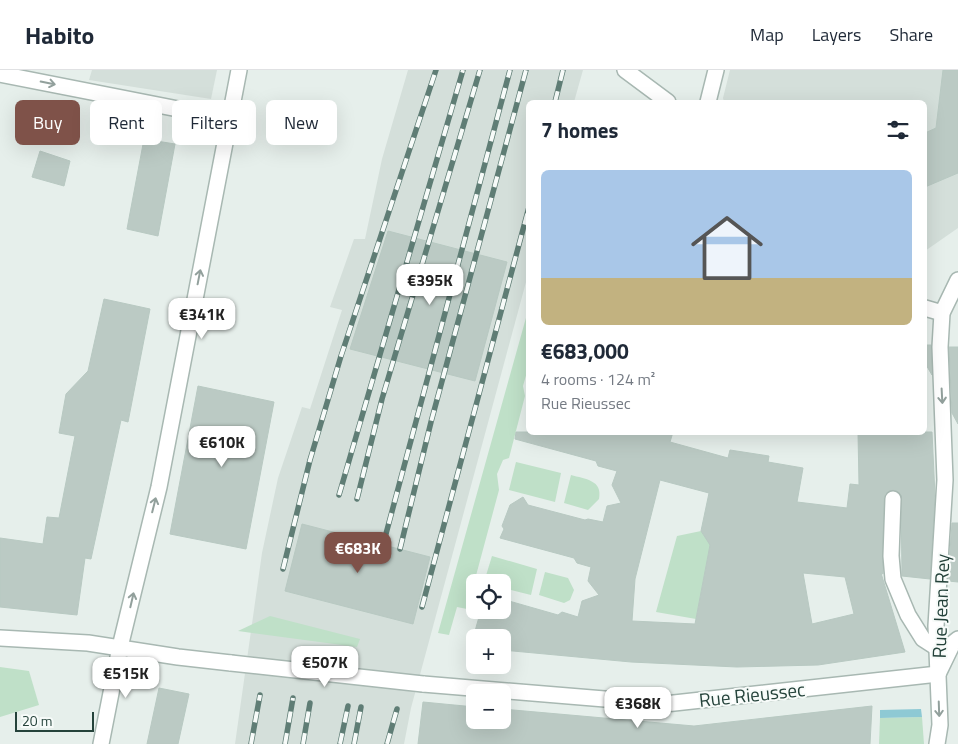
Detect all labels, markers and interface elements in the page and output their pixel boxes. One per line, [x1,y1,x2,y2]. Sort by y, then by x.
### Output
text: Habito [25,17,94,53]
text: Map [750,21,784,48]
text: Layers [812,21,861,48]
text: Share [889,21,933,48]
one-way arrow [39,79,55,89]
chip: Buy [15,100,80,145]
chip: Rent [90,100,162,145]
chip: Filters [172,100,256,145]
chip: New [266,100,337,145]
text: 7 homes [541,114,618,146]
icon: filters [884,116,912,144]
icon: home [682,203,772,293]
pin: €395K [395,264,465,306]
text: €395K [407,268,453,292]
one-way arrow [195,269,204,285]
pin: €341K [167,298,237,340]
text: €341K [179,302,225,326]
text: €683,000 [541,335,629,367]
text: 4 rooms · 124 m² [541,367,655,391]
one-way arrow [937,388,947,404]
text: Rue Rieussec [541,391,631,415]
pin: €610K [187,426,257,468]
text: €610K [199,430,245,454]
one-way arrow [150,498,159,514]
pin: €683K [323,532,393,574]
text: €683K [335,536,381,560]
street label: Rue Jean Rey [924,553,956,659]
map controls [466,574,511,729]
button: locate [466,574,511,619]
one-way arrow [128,592,137,608]
button: + [466,629,511,674]
pin: €507K [290,646,360,688]
text: €507K [302,650,348,674]
pin: €515K [91,656,161,699]
text: €515K [103,661,149,685]
street label: Rue Rieussec [697,674,807,714]
button: − [466,684,511,729]
pin: €368K [603,686,673,729]
text: €368K [615,691,661,715]
one-way arrow [934,700,944,717]
scale bar [15,709,94,732]
text: 20 m [22,710,52,731]

